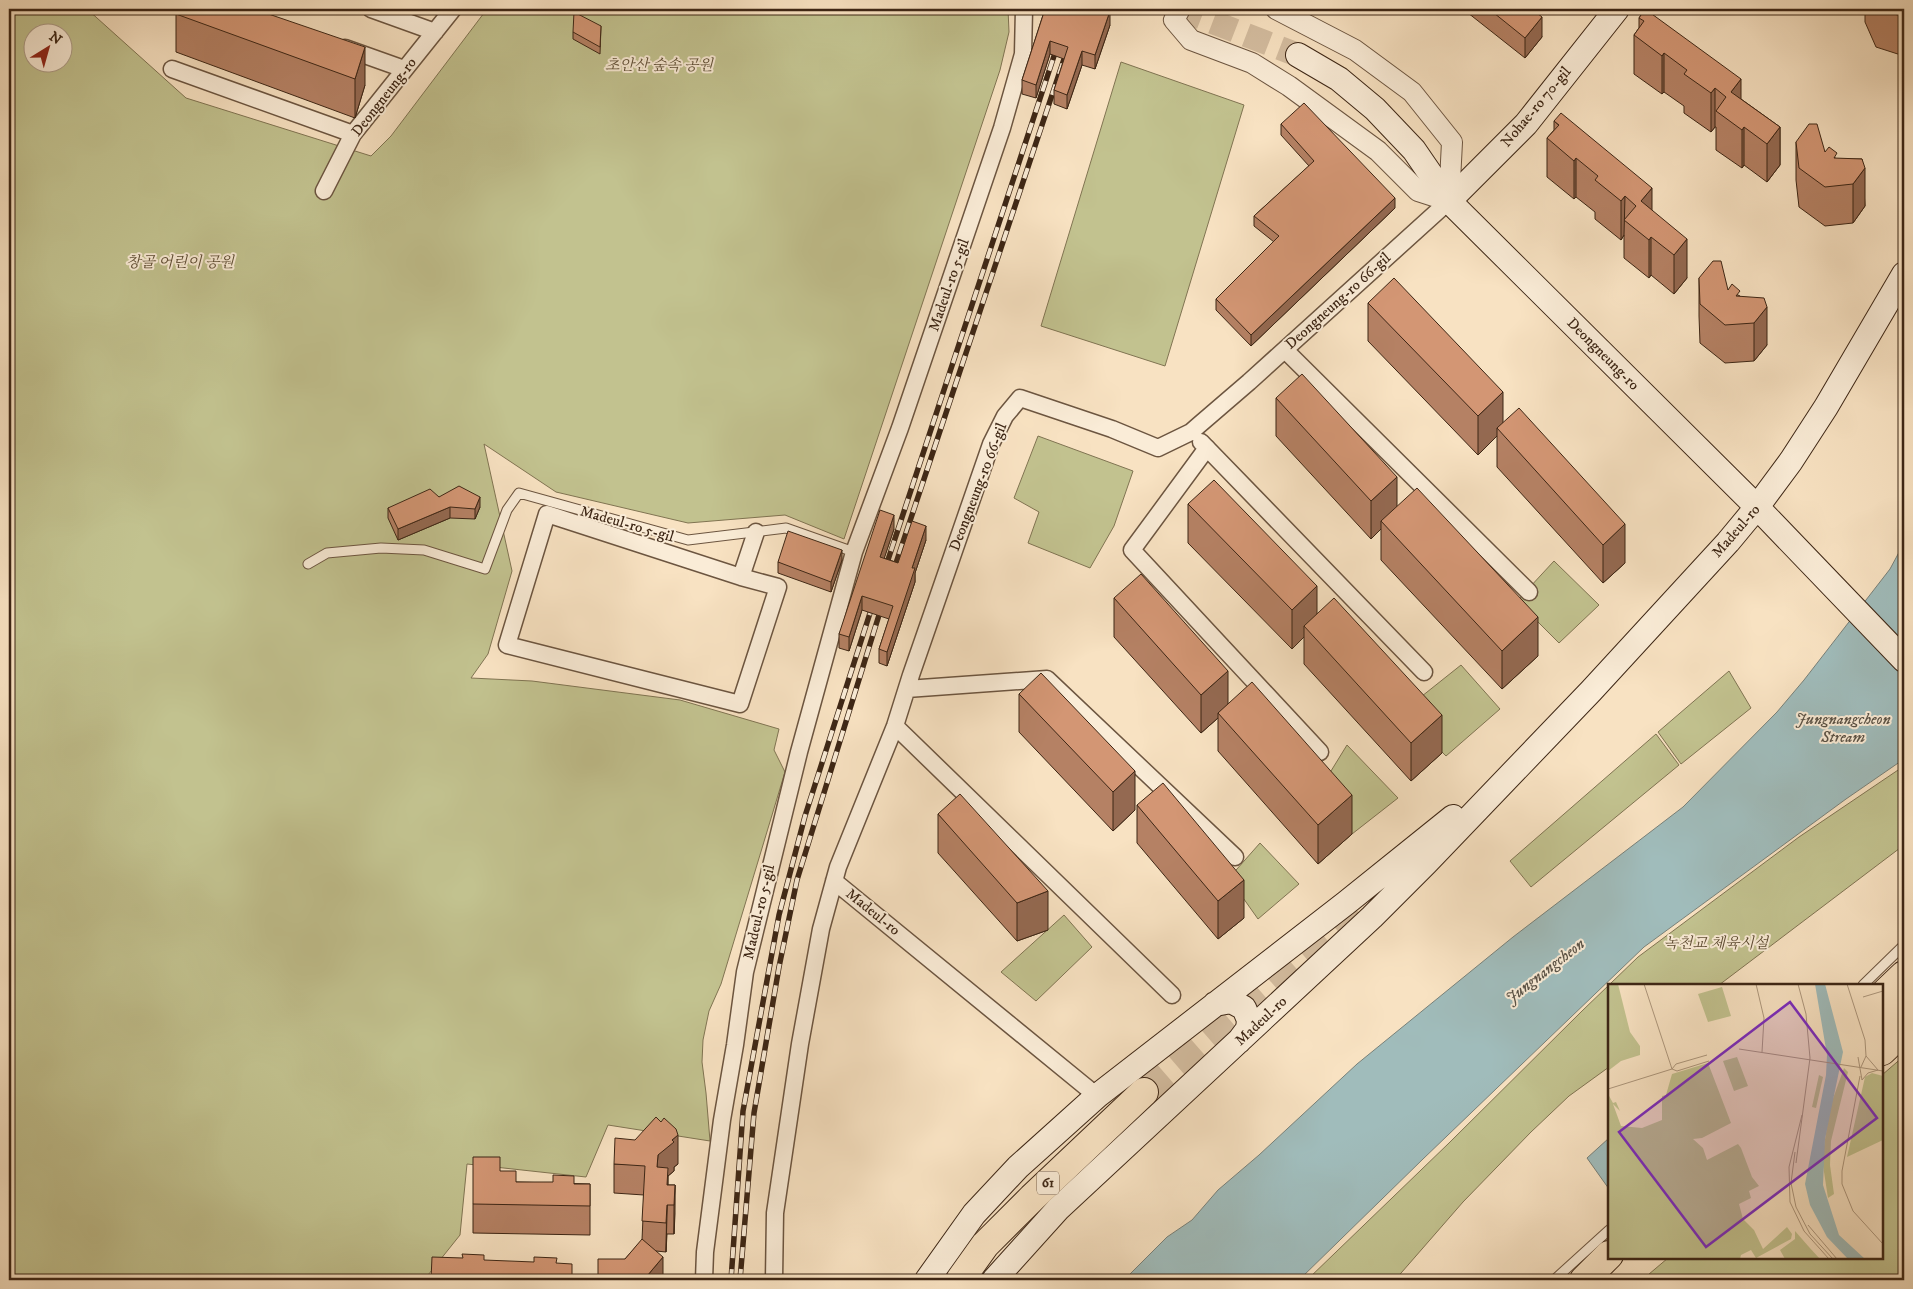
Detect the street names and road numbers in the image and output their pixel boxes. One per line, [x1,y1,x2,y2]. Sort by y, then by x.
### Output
street label: Deongneung-ro [347,54,421,140]
street label: Nohae-ro 70-gil [1497,62,1576,151]
street label: Madeul-ro 5-gil [924,236,974,334]
street label: Deongneung-ro 66-gil [1281,248,1395,353]
street label: Deongneung-ro [1563,314,1643,394]
street label: Deongneung-ro 66-gil [945,420,1011,554]
street label: Madeul-ro [1708,500,1764,562]
street label: Madeul-ro 5-gil [578,502,677,547]
street label: Madeul-ro 5-gil [739,862,779,961]
street label: Madeul-ro [842,884,904,940]
street label: Madeul-ro [1231,992,1291,1050]
road number: 61 [1037,1172,1059,1194]

